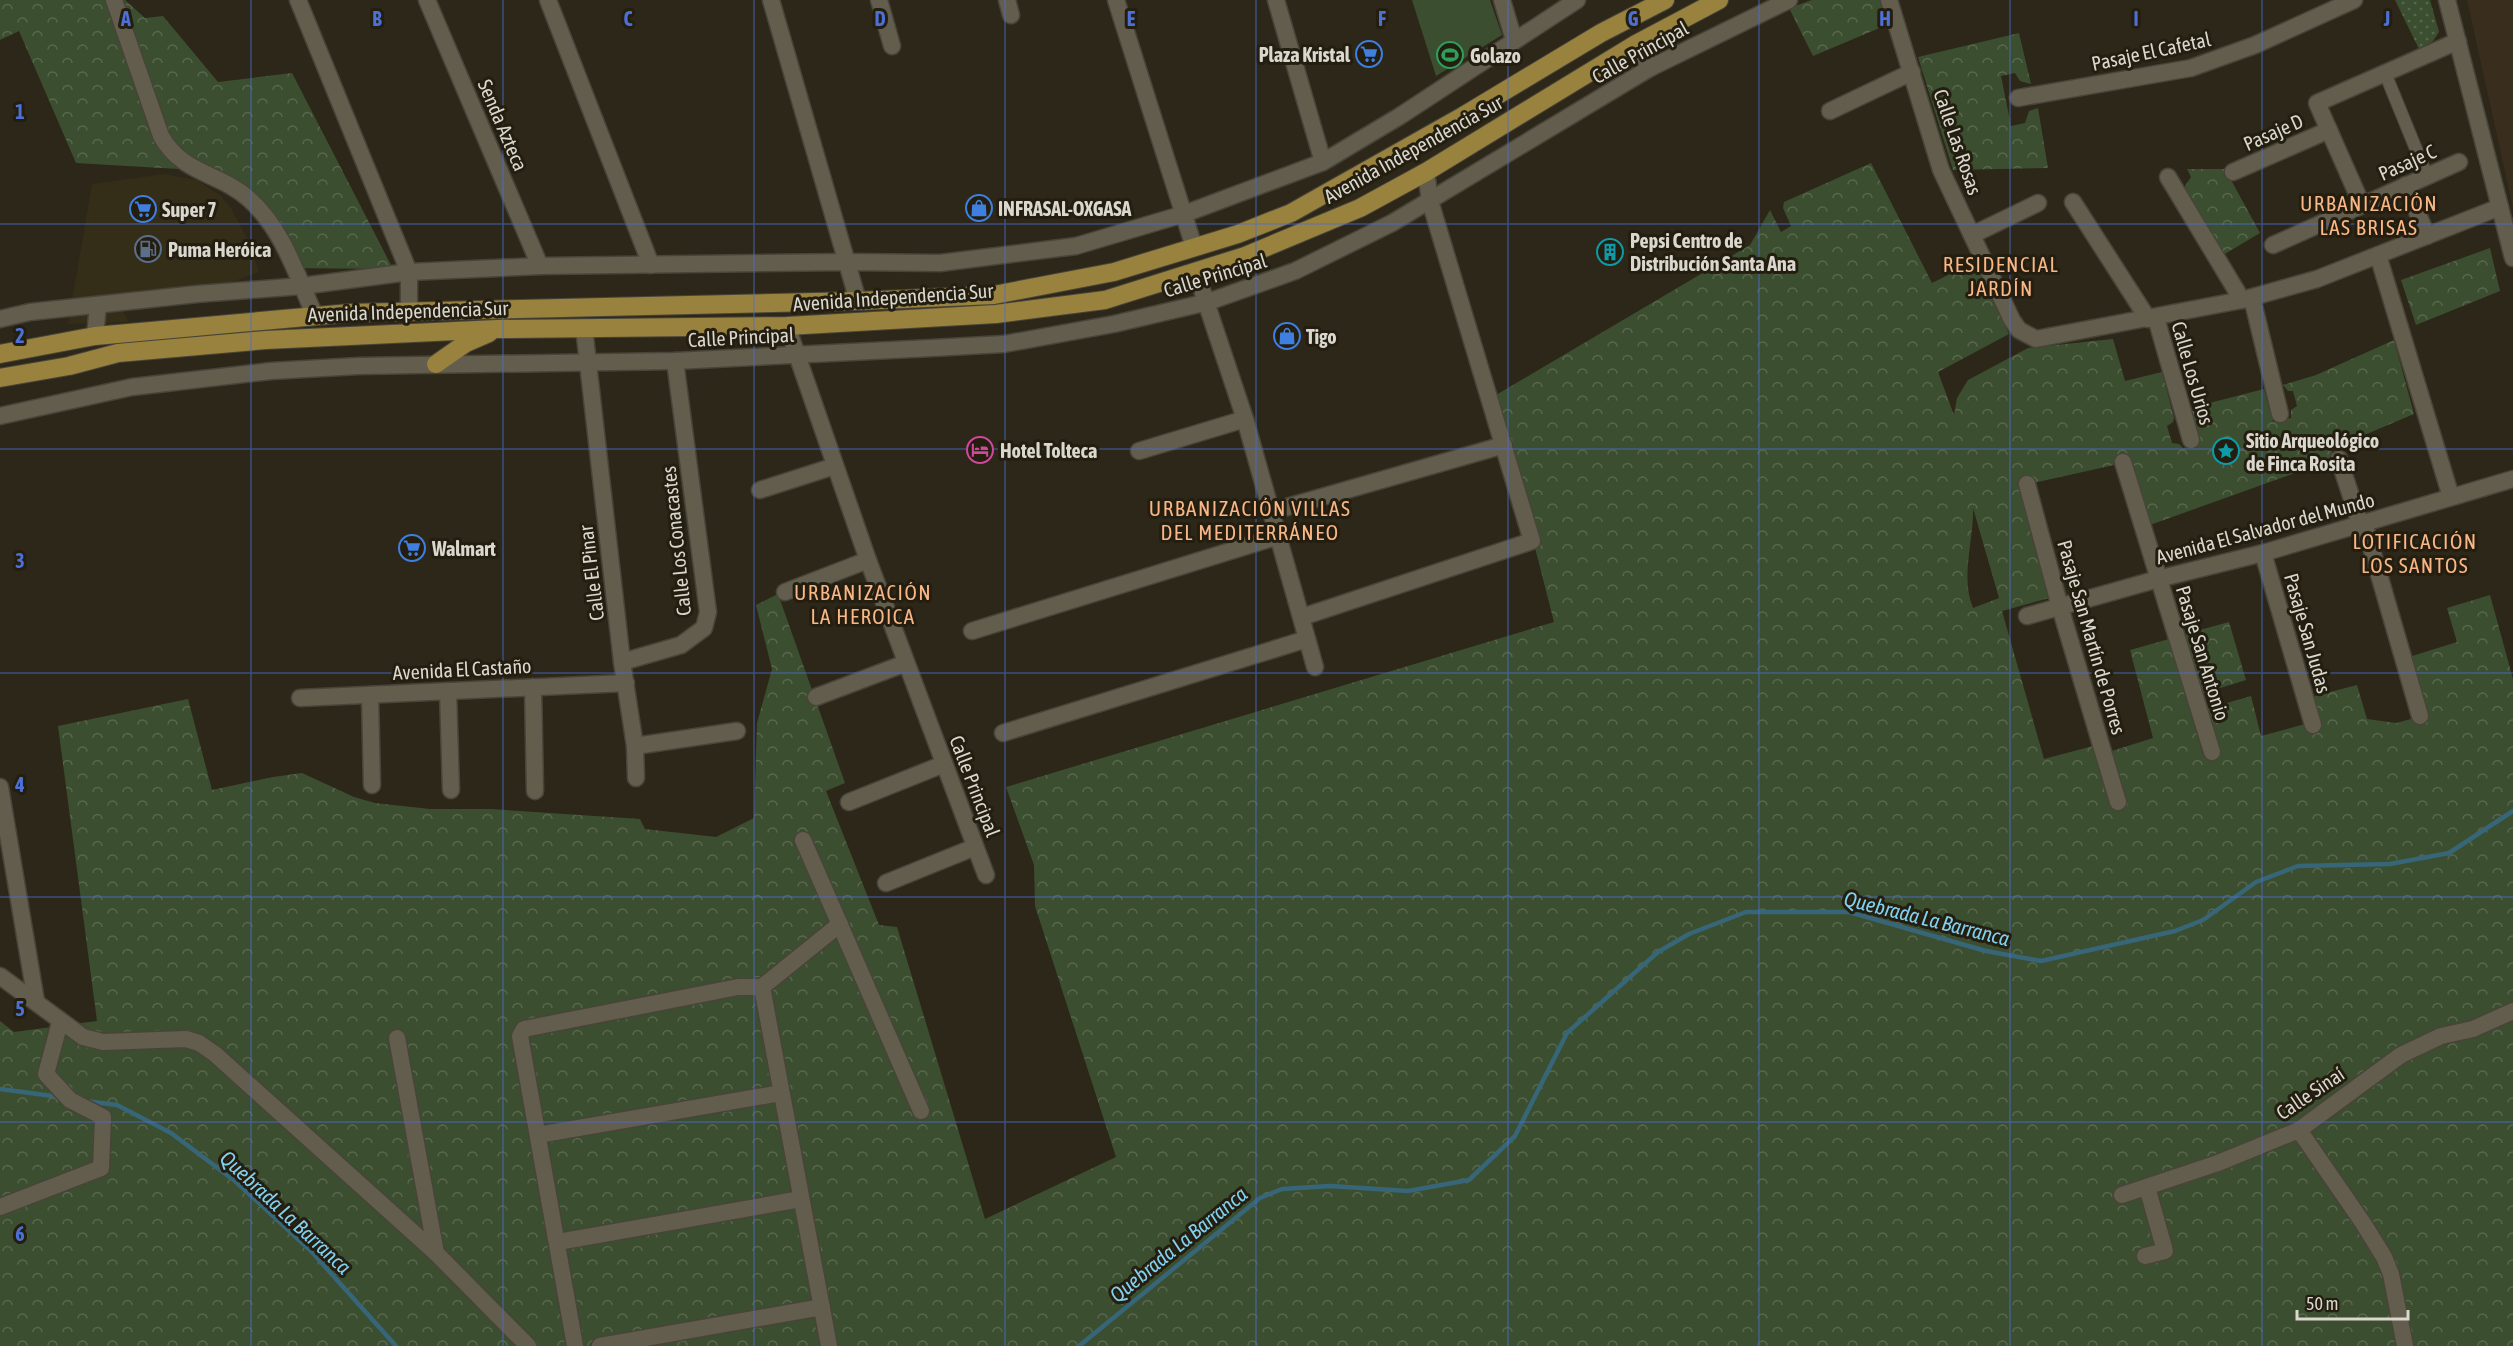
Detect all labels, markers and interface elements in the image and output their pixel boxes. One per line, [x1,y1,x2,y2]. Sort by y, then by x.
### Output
text: A [120,7,131,30]
text: B [372,7,382,30]
text: C [624,7,633,30]
text: D [874,7,886,30]
text: E [1127,7,1136,30]
text: F [1378,7,1386,30]
text: G [1628,7,1639,30]
text: H [1879,7,1891,30]
text: I [2133,7,2139,30]
text: J [2383,7,2390,30]
street label: Calle Principal [1588,16,1693,88]
street label: Pasaje El Cafetal [2089,27,2213,75]
supermarket icon: Plaza Kristal [1354,39,1384,69]
sports icon: Golazo [1435,40,1465,70]
place label: Plaza Kristal [1259,43,1351,66]
place label: Golazo [1470,44,1521,67]
street label: Senda Azteca [473,76,533,174]
street label: Calle Las Rosas [1929,86,1987,198]
street label: Avenida Independencia Sur [1320,90,1507,208]
text: 1 [15,100,25,123]
street label: Pasaje D [2240,109,2306,155]
street label: Pasaje C [2375,139,2439,185]
district label: URBANIZACIÓN LAS BRISAS [2300,191,2438,239]
shop icon: INFRASAL-OXGASA [964,193,994,223]
supermarket icon: Super 7 [128,194,158,224]
place label: INFRASAL-OXGASA [998,197,1132,220]
place label: Super 7 [162,198,217,221]
place label: Pepsi Centro de Distribución Santa Ana [1630,229,1796,275]
fuel station icon: Puma Heróica [133,234,163,264]
building icon: Pepsi Centro de Distribución Santa Ana [1595,237,1625,267]
place label: Puma Heróica [168,238,271,261]
street label: Calle Principal [1161,248,1270,302]
district label: RESIDENCIAL JARDÍN [1943,252,2059,300]
street label: Avenida Independencia Sur [792,278,995,315]
street label: Avenida Independencia Sur [307,296,510,326]
street label: Calle Los Urios [2167,319,2219,427]
shop icon: Tigo [1272,321,1302,351]
street label: Calle Principal [687,323,796,351]
text: 2 [15,324,25,347]
place label: Tigo [1306,325,1337,348]
place label: Sitio Arqueológico de Finca Rosita [2246,429,2379,475]
hotel icon: Hotel Tolteca [965,435,995,465]
place icon: Sitio Arqueológico de Finca Rosita [2211,436,2241,466]
place label: Hotel Tolteca [1000,439,1097,462]
street label: Calle Los Conacastes [657,465,695,617]
street label: Avenida El Salvador del Mundo [2153,488,2377,568]
district label: URBANIZACIÓN VILLAS DEL MEDITERRÁNEO [1149,496,1351,544]
street label: Calle El Pinar [574,523,608,622]
district label: LOTIFICACIÓN LOS SANTOS [2352,529,2478,577]
supermarket icon: Walmart [397,533,427,563]
place label: Walmart [431,537,496,560]
street label: Pasaje San Martín de Porres [2053,537,2131,737]
text: 3 [15,549,25,572]
street label: Pasaje San Judas [2280,570,2336,696]
district label: URBANIZACIÓN LA HEROICA [794,580,932,628]
street label: Pasaje San Antonio [2172,583,2234,723]
street label: Avenida El Castaño [392,654,532,684]
street label: Calle Principal [945,732,1005,841]
text: 4 [14,773,25,796]
water label: Quebrada La Barranca [1842,886,2012,950]
text: 5 [15,997,25,1020]
street label: Calle Sinaí [2272,1062,2349,1124]
water label: Quebrada La Barranca [216,1145,356,1279]
water label: Quebrada La Barranca [1105,1181,1252,1307]
text: 6 [15,1222,25,1245]
scale bar [2297,1283,2408,1321]
text: 50 m [2306,1293,2338,1314]

